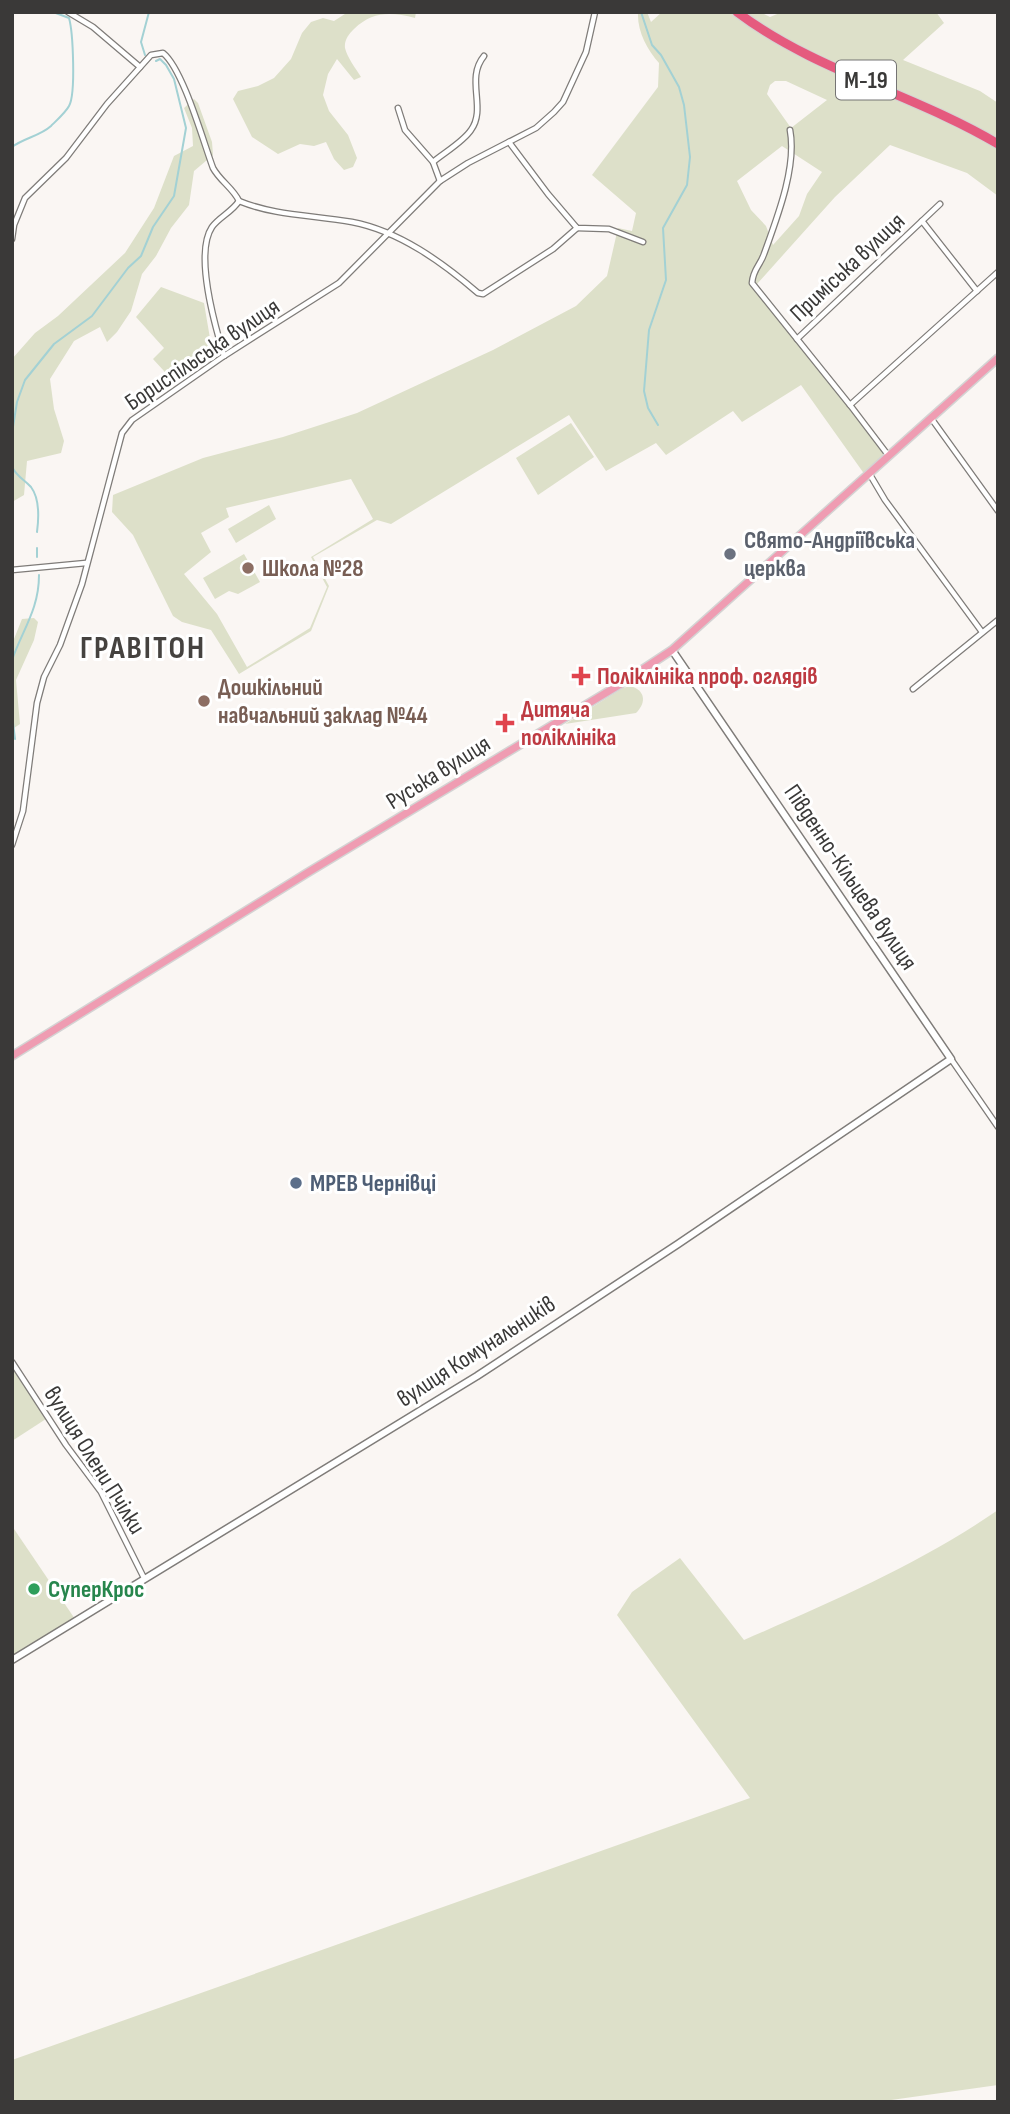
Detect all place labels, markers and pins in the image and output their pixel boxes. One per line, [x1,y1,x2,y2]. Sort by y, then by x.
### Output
place label: Свято-Андріївська церква [744,526,915,583]
marker: Свято-Андріївська церква [722,546,738,562]
place label: Школа №28 [262,554,364,583]
marker: Школа №28 [240,560,256,576]
place label: Поліклініка проф. оглядів [597,662,818,691]
marker: Поліклініка проф. оглядів [571,666,591,686]
place label: Дошкільний навчальний заклад №44 [218,673,428,730]
marker: Дошкільний навчальний заклад №44 [196,693,212,709]
place label: Дитяча поліклініка [521,695,616,752]
marker: Дитяча поліклініка [495,713,515,733]
place label: МРЕВ Чернівці [310,1169,436,1198]
marker: МРЕВ Чернівці [288,1175,304,1191]
place label: СуперКрос [48,1575,144,1604]
marker: СуперКрос [26,1581,42,1597]

